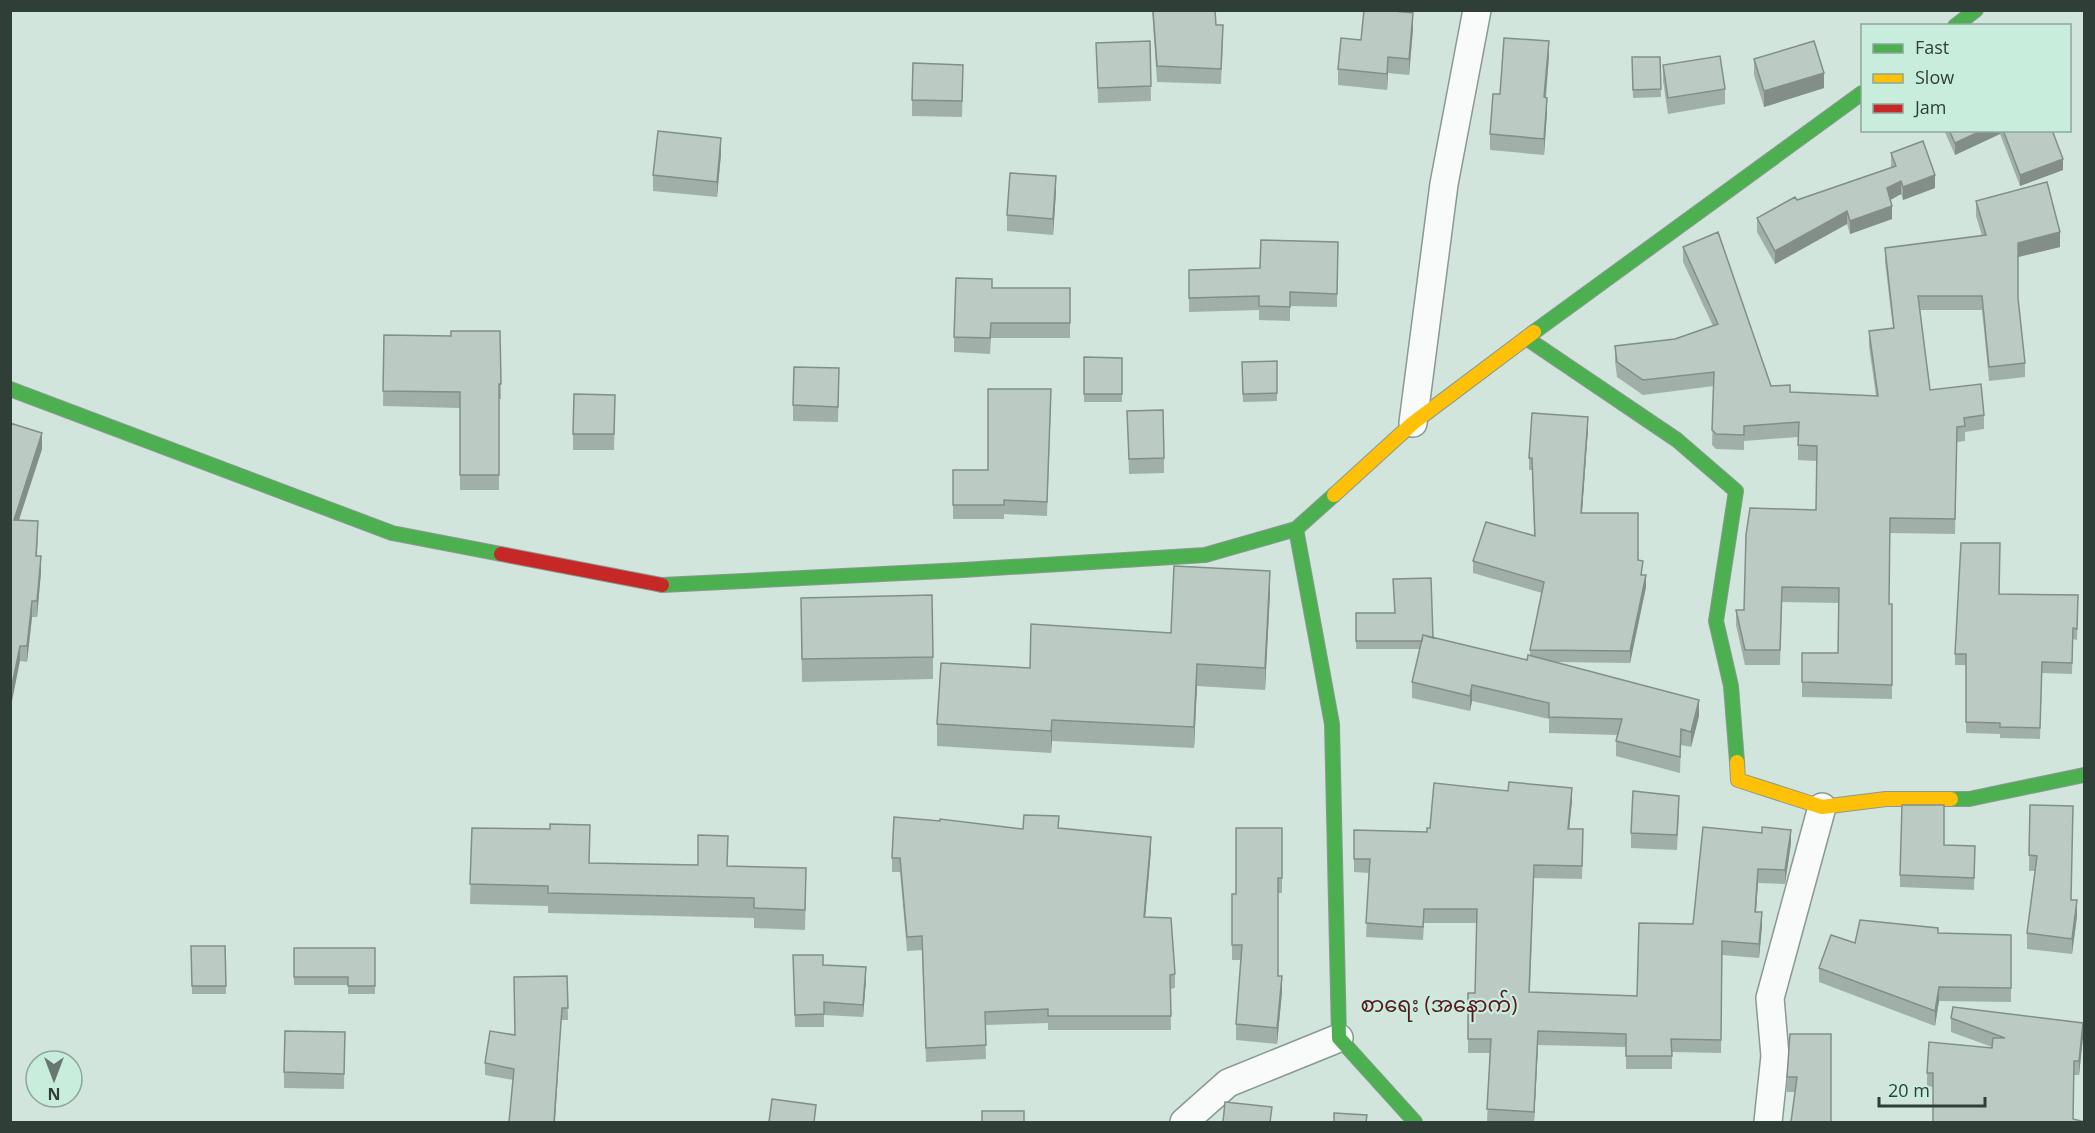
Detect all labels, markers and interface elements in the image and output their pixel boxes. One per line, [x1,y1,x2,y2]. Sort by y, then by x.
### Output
legend [1861,24,2071,132]
text: Fast [1915,35,1949,59]
text: Slow [1915,65,1954,89]
text: Jam [1913,95,1947,119]
district label: စာရေး (အနောက်) [1361,989,1517,1022]
north arrow [24,1049,84,1109]
scale bar [1879,1070,1986,1108]
text: 20 m [1888,1078,1930,1102]
text: N [47,1083,61,1105]

